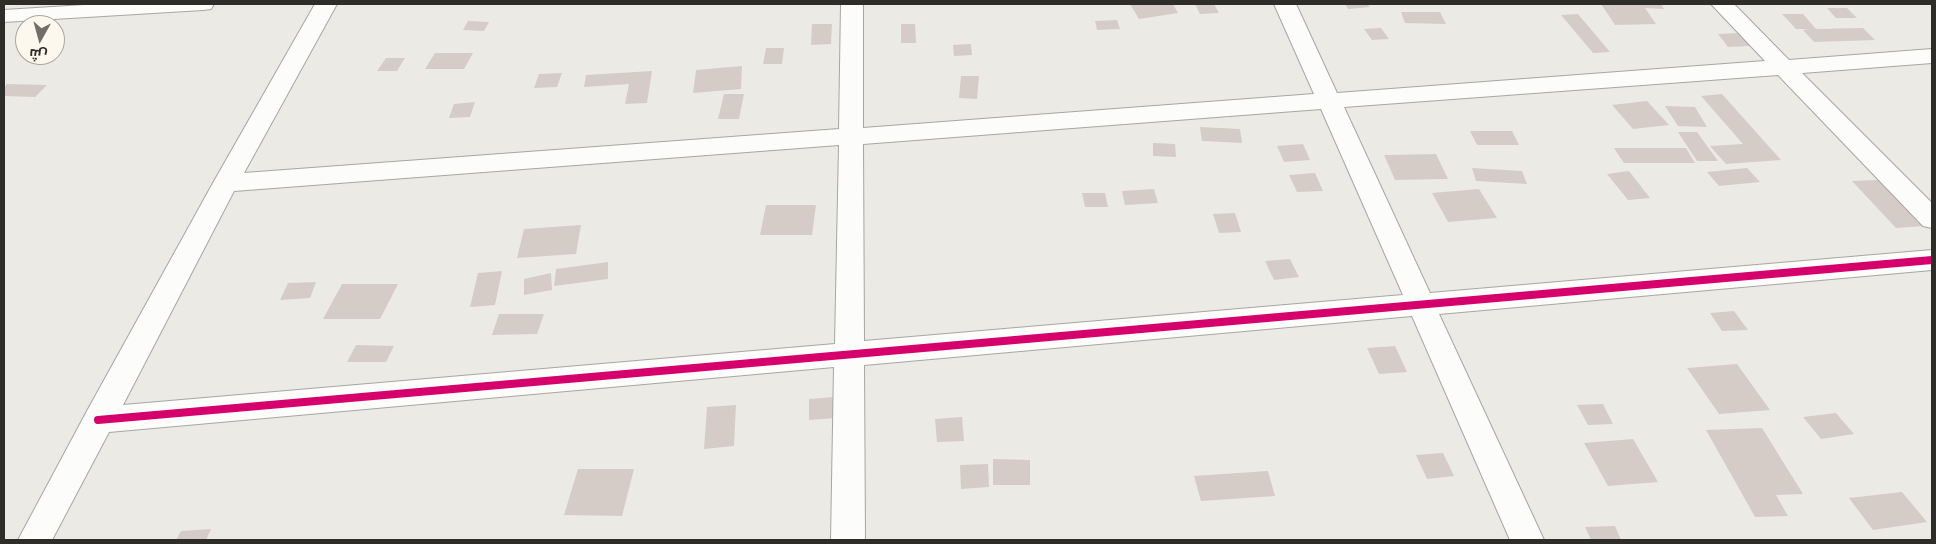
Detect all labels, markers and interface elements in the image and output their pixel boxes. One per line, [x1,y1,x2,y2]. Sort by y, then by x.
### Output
north arrow [15,15,65,65]
text: ش [28,45,48,64]

